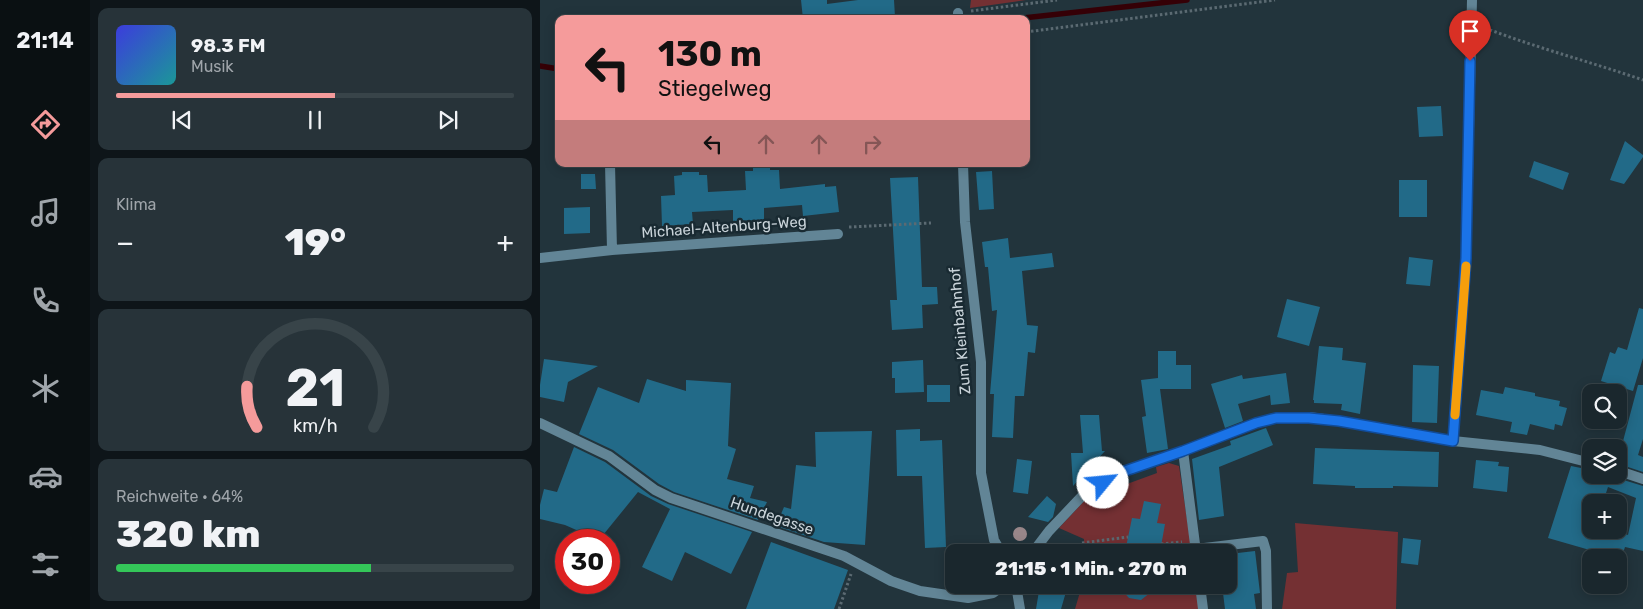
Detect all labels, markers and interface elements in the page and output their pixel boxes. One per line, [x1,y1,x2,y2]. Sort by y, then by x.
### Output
pin [1449,10,1491,61]
icon: arrive [1456,17,1484,45]
text: 21:14 [16,27,74,54]
text: 130 m [658,33,762,75]
text: 98.3 FM [191,34,265,57]
icon: left [575,35,640,100]
text: Musik [191,57,234,76]
text: Stiegelweg [658,75,772,102]
icon: previous [168,106,196,134]
icon: pause [301,106,329,134]
icon: next [434,106,462,134]
icon: directions [28,107,63,142]
icon: left [699,130,727,158]
icon: ahead [752,130,780,158]
icon: ahead [805,130,833,158]
icon: right [858,130,886,158]
icon: music [28,195,63,230]
text: Klima [116,195,156,214]
street label: Michael-Altenburg-Weg [641,212,807,242]
text: 19° [285,219,346,265]
text: − [116,226,134,259]
text: + [497,226,514,259]
street label: Zum Kleinbahnhof [945,267,975,395]
icon: phone [28,283,63,318]
text: 21 [285,357,345,419]
icon: climate [28,371,63,406]
map controls [1582,384,1627,594]
button: search [1582,384,1627,429]
text: km/h [293,415,337,436]
button: layers [1582,439,1627,484]
position arrow [1076,456,1128,508]
icon: car [28,459,63,494]
text: Reichweite · 64% [116,487,243,506]
street label: Hundegasse [728,493,816,539]
button: + [1582,494,1627,539]
text: 320 km [116,511,260,557]
speed limit sign: 30 [555,529,620,594]
icon: filters [28,547,63,582]
button: − [1582,549,1627,594]
text: 21:15 · 1 Min. · 270 m [995,557,1187,580]

